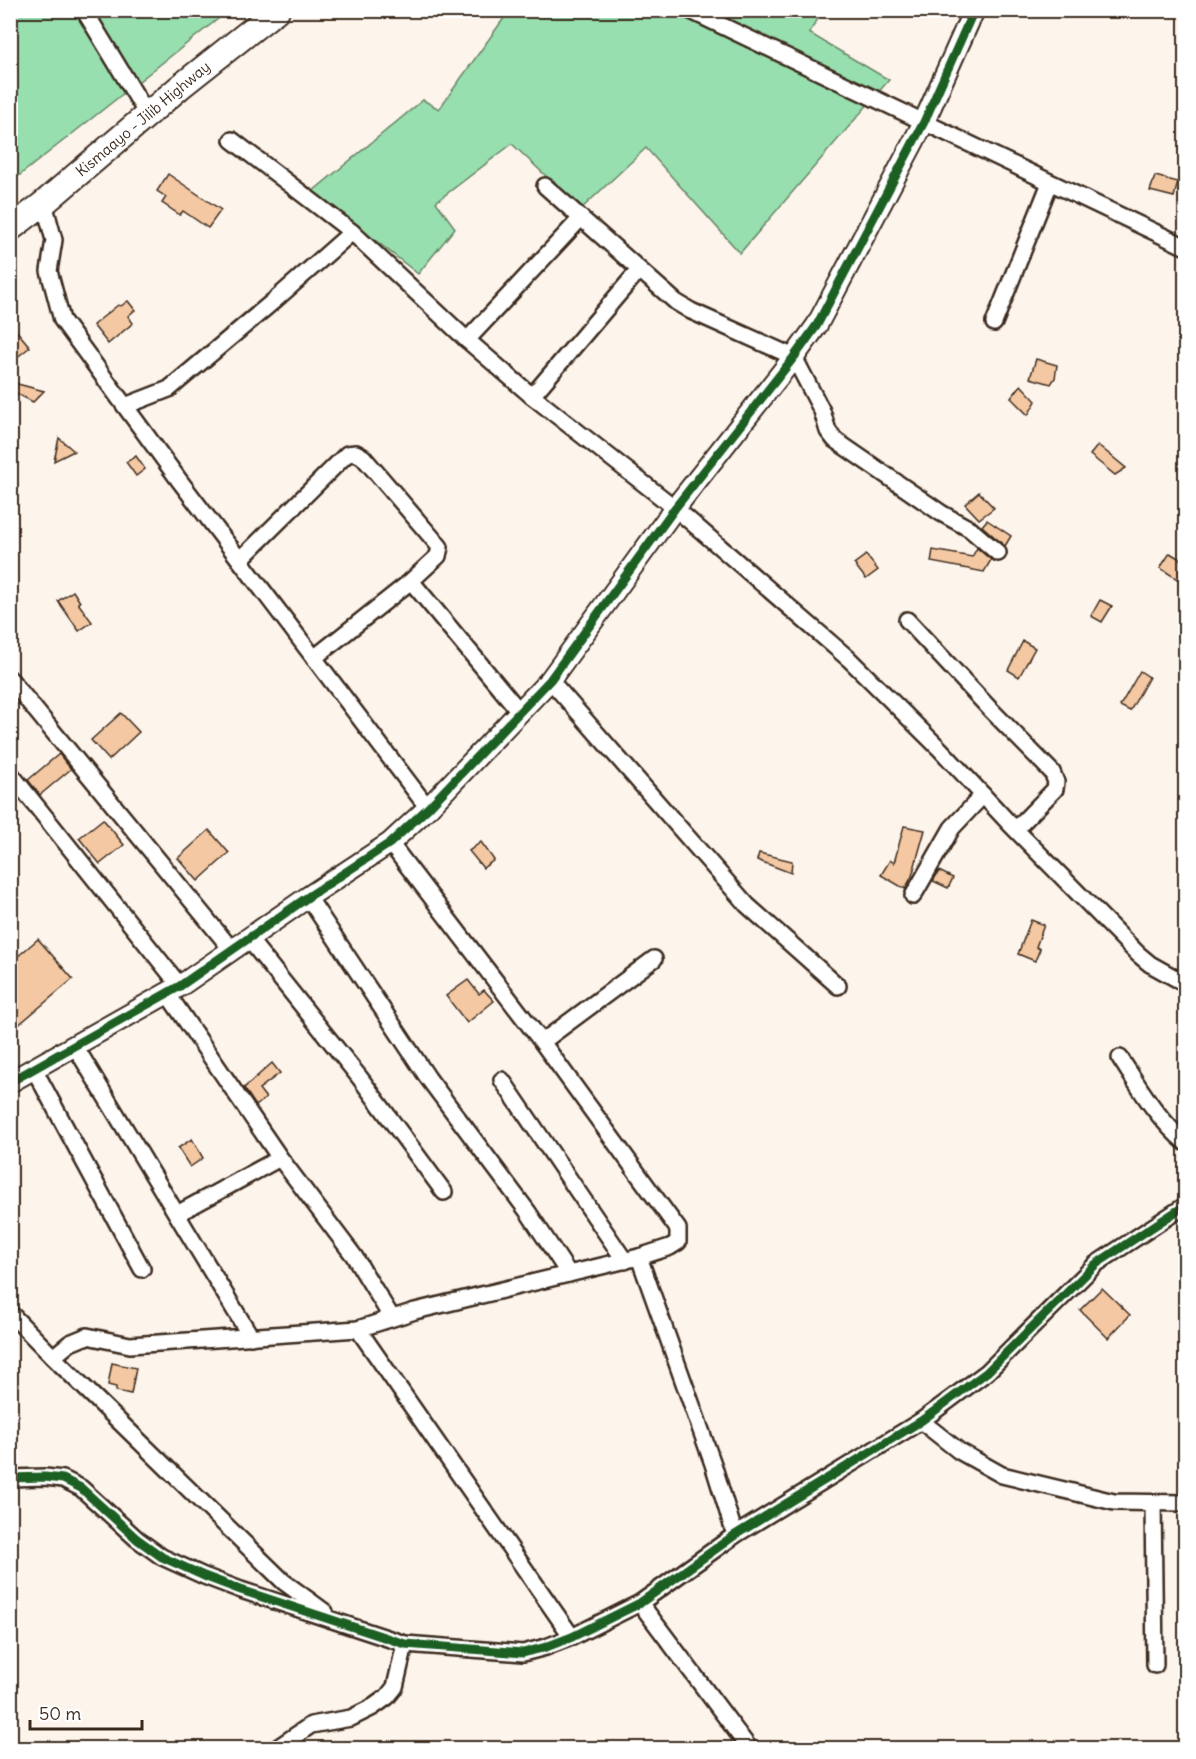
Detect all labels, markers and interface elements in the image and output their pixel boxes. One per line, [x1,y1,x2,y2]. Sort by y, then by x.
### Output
street label: Kismaayo - Jilib Highway [72,57,214,180]
scale bar [30,1693,142,1731]
text: 50 m [39,1702,81,1725]

